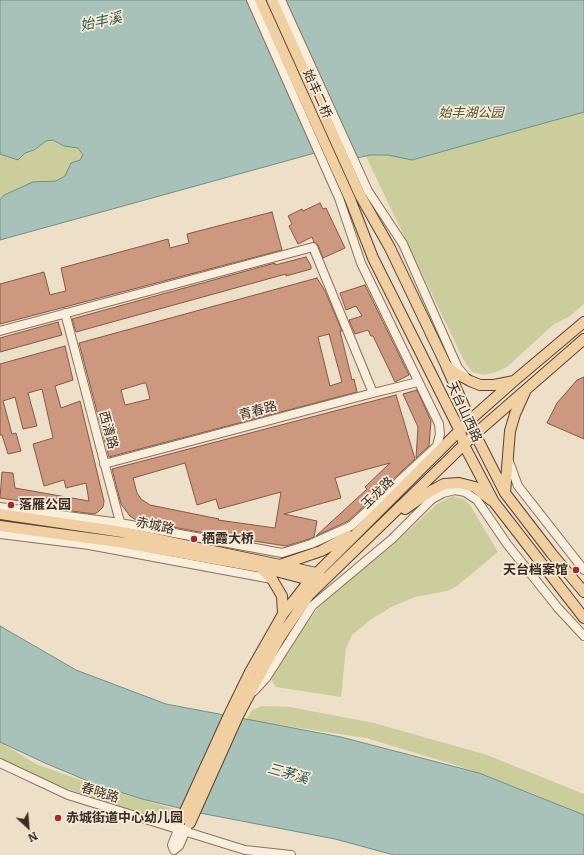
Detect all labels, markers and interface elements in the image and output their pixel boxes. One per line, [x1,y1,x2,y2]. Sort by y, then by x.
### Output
water label: 始丰溪 [79,9,123,35]
street label: 始丰二桥 [299,67,335,121]
park label: 始丰湖公园 [439,105,503,121]
street label: 天台山西路 [443,379,485,445]
street label: 青春路 [237,398,279,424]
street label: 西清路 [95,409,121,451]
street label: 玉龙路 [359,474,397,512]
place label: 落雁公园 [19,497,71,513]
marker: 落雁公园 [6,500,16,510]
street label: 赤城路 [134,514,176,538]
place label: 栖霞大桥 [202,531,254,547]
marker: 栖霞大桥 [189,534,199,544]
place label: 天台档案馆 [503,562,568,578]
marker: 天台档案馆 [571,565,581,575]
water label: 三茅溪 [265,760,311,788]
street label: 春晓路 [79,780,121,806]
north arrow [8,807,48,847]
place label: 赤城街道中心幼儿园 [66,810,183,826]
marker: 赤城街道中心幼儿园 [53,813,63,823]
text: N [26,829,41,847]

